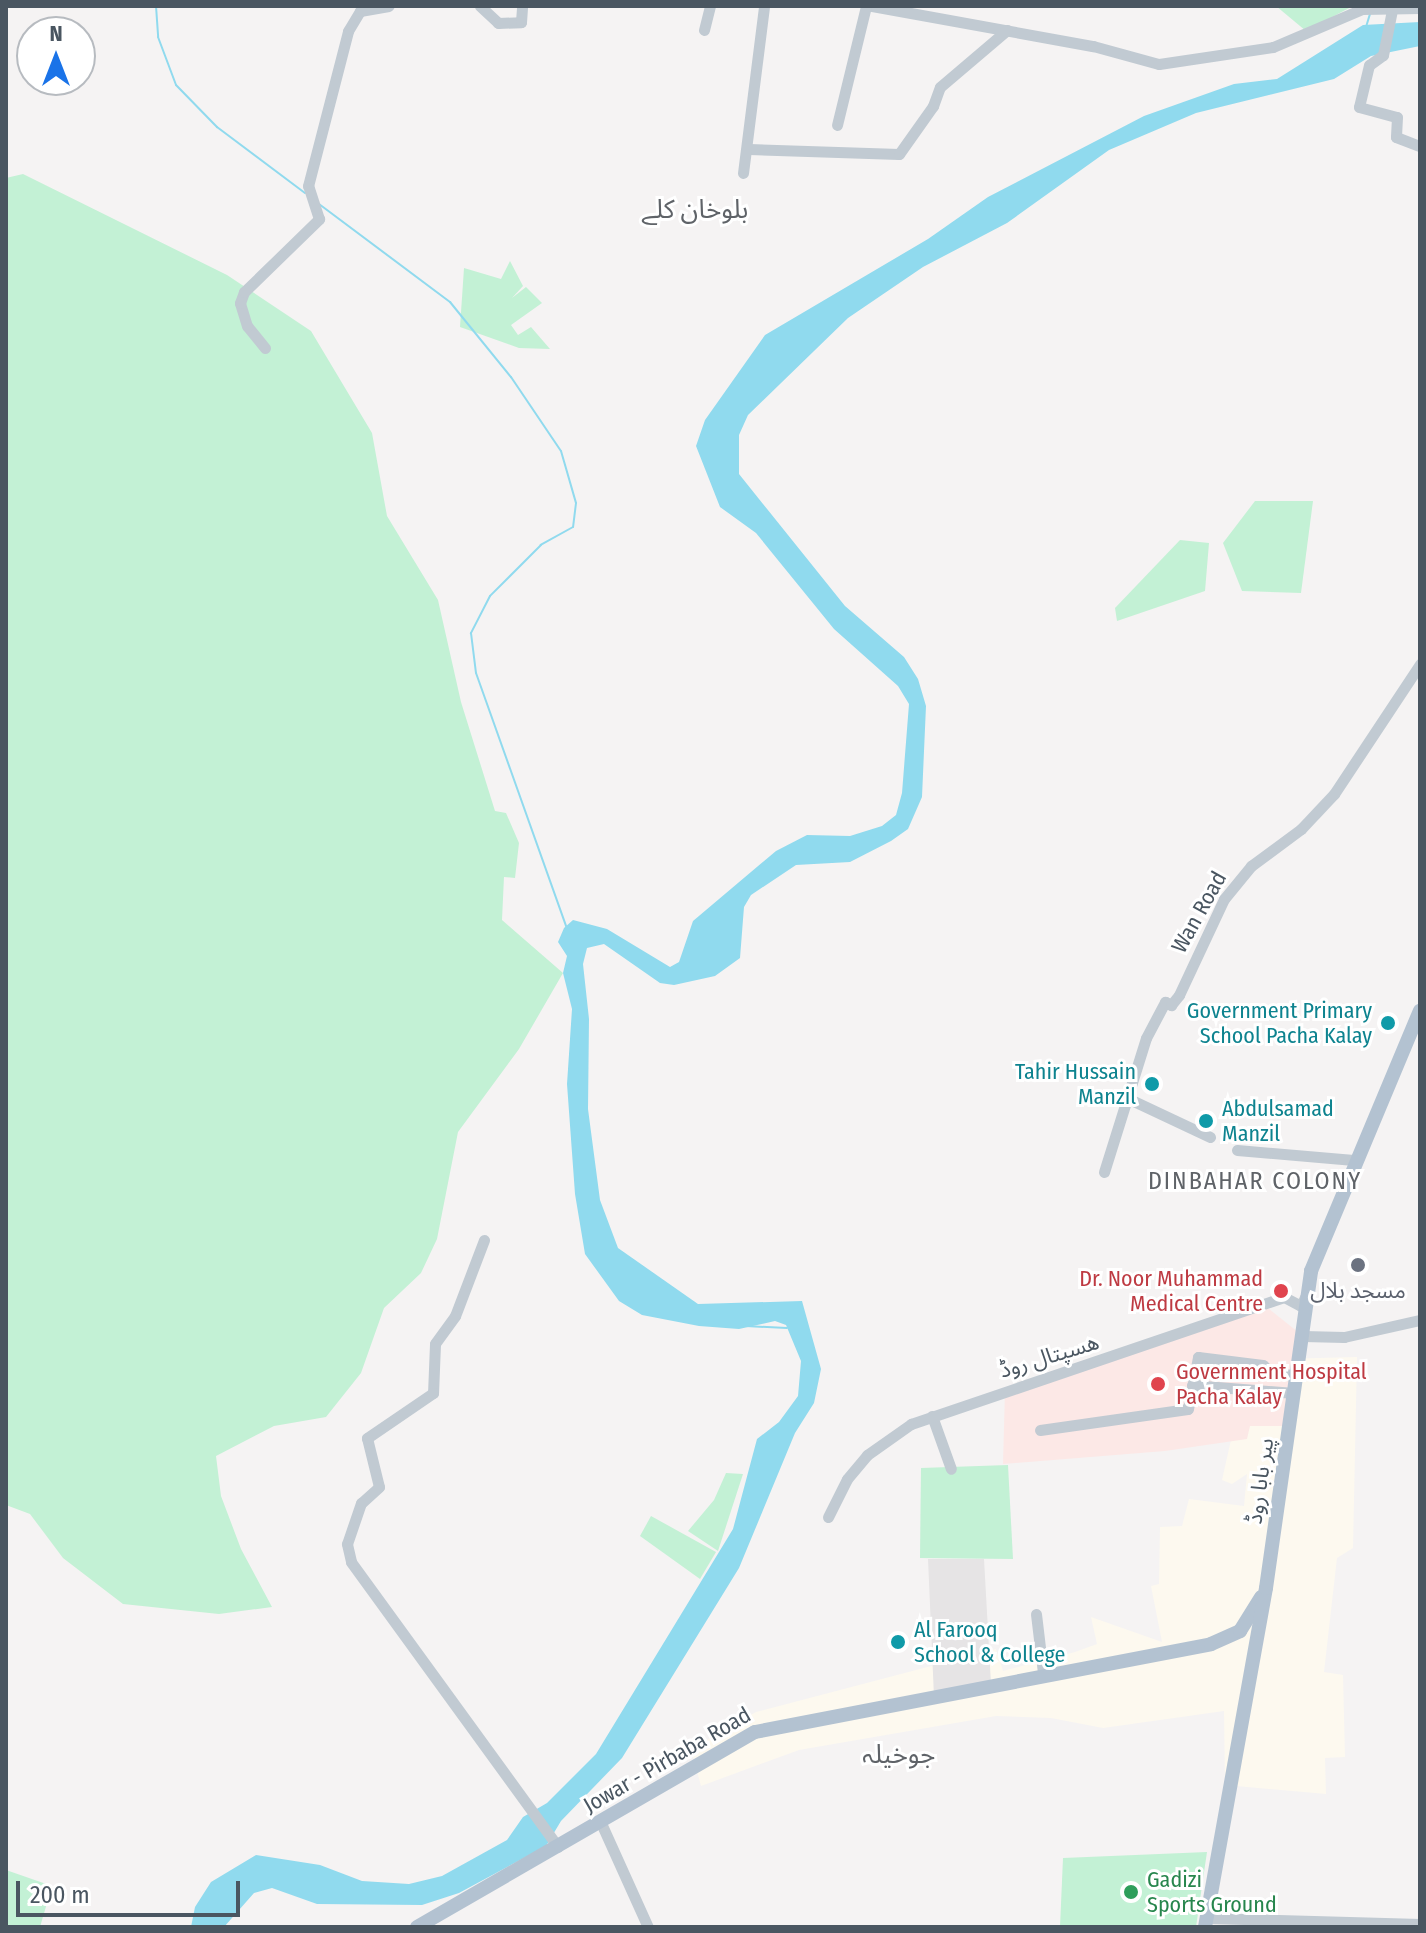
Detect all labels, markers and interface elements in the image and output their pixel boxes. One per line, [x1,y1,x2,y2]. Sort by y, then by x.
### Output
north arrow [16,16,96,96]
text: N [49,20,63,47]
district label: بلوخان كلے [642,194,748,226]
street label: Wan Road [1166,867,1232,957]
place label: Government Primary School Pacha Kalay [1187,997,1372,1048]
marker: Government Primary School Pacha Kalay [1379,1014,1397,1032]
place label: Tahir Hussain Manzil [1015,1058,1136,1110]
marker: Tahir Hussain Manzil [1143,1075,1161,1093]
place label: Abdulsamad Manzil [1222,1095,1334,1146]
marker: Abdulsamad Manzil [1197,1112,1215,1130]
district label: DINBAHAR COLONY [1148,1168,1362,1196]
marker: مسجد بلال [1349,1256,1367,1274]
place label: Dr. Noor Muhammad Medical Centre [1079,1265,1263,1316]
place label: مسجد بلال [1310,1278,1406,1304]
marker: Dr. Noor Muhammad Medical Centre [1270,1280,1292,1302]
street label: ھسپتال روڈ [996,1328,1102,1384]
place label: Government Hospital Pacha Kalay [1176,1358,1367,1410]
marker: Government Hospital Pacha Kalay [1147,1373,1169,1395]
street label: پیر بابا روڈ [1241,1436,1279,1526]
place label: Al Farooq School & College [914,1616,1065,1668]
marker: Al Farooq School & College [889,1633,907,1651]
street label: Jowar - Pirbaba Road [579,1701,755,1819]
district label: جوخیلہ [863,1739,935,1771]
scale bar [20,1865,244,1915]
place label: Gadizi Sports Ground [1147,1866,1277,1918]
text: 200 m [30,1881,90,1909]
marker: Gadizi Sports Ground [1122,1883,1140,1901]

